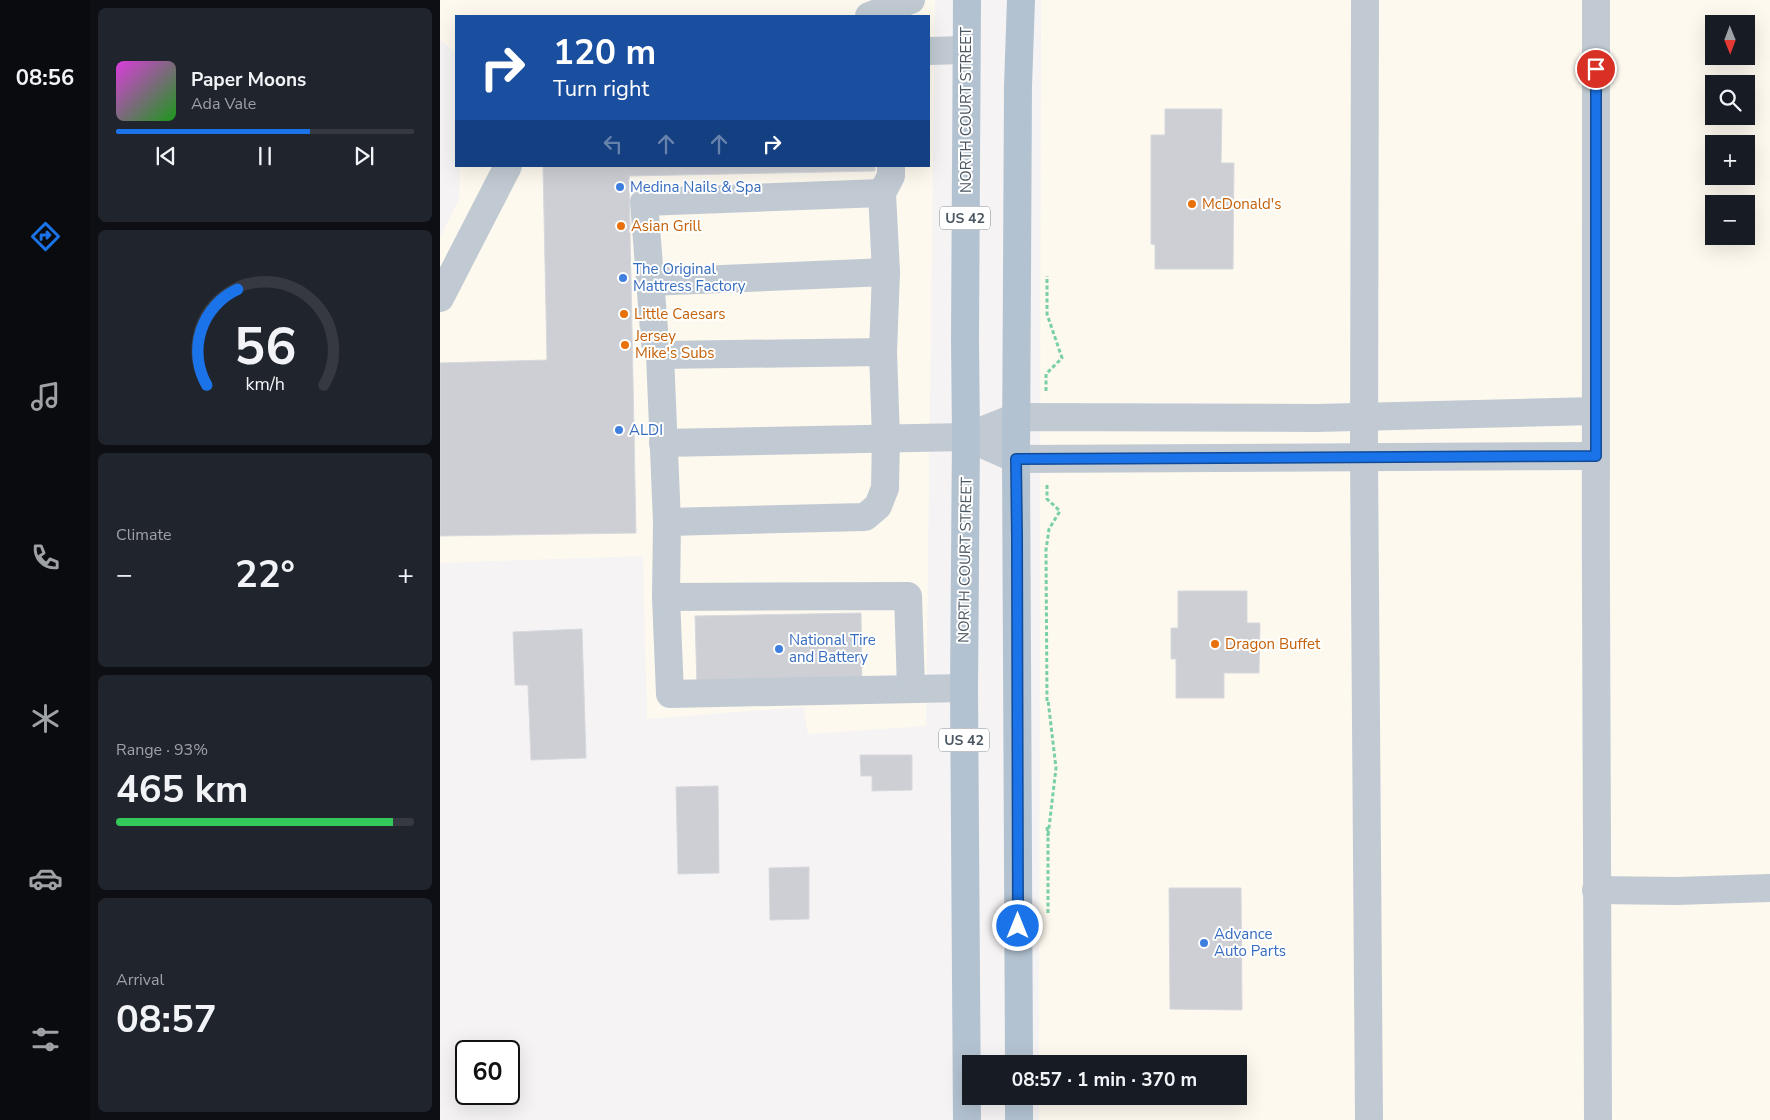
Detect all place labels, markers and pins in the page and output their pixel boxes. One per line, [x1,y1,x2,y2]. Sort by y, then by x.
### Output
pin [1575,48,1617,90]
place label: Medina Nails & Spa [630,177,762,197]
marker: Medina Nails & Spa [614,181,626,193]
place label: McDonald's [1202,194,1281,214]
marker: McDonald's [1186,198,1198,210]
place label: Asian Grill [631,216,702,236]
marker: Asian Grill [615,220,627,232]
place label: The Original Mattress Factory [633,259,746,296]
marker: The Original Mattress Factory [617,272,629,284]
place label: Little Caesars [634,304,726,324]
marker: Little Caesars [618,308,630,320]
place label: Jersey Mike's Subs [634,326,715,363]
marker: Jersey Mike's Subs [619,339,631,351]
place label: ALDI [629,420,663,440]
marker: ALDI [613,424,625,436]
place label: National Tire and Battery [789,630,876,667]
place label: Dragon Buffet [1225,634,1321,654]
marker: Dragon Buffet [1209,638,1221,650]
marker: National Tire and Battery [773,643,785,655]
place label: Advance Auto Parts [1214,924,1286,961]
marker: Advance Auto Parts [1198,937,1210,949]

